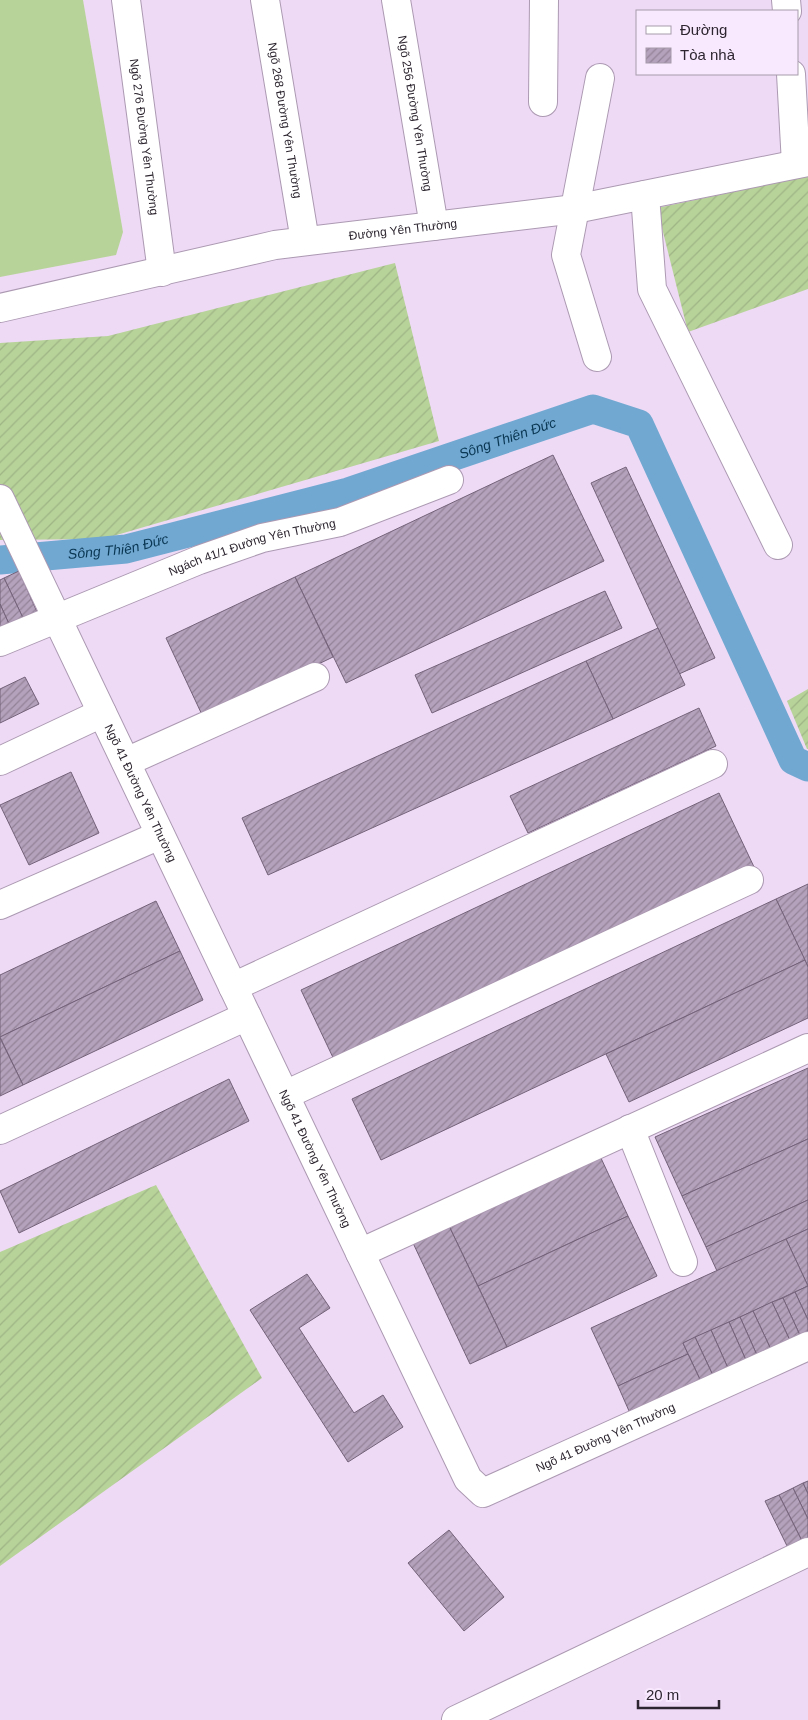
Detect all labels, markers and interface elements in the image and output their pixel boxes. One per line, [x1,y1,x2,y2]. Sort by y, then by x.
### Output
legend [636,10,798,75]
text: Đường [680,21,727,38]
street label: Ngõ 256 Đường Yên Thường [395,34,435,192]
street label: Ngõ 268 Đường Yên Thường [265,41,305,199]
text: Tòa nhà [680,46,736,63]
street label: Ngõ 276 Đường Yên Thường [127,58,161,216]
street label: Đường Yên Thường [348,216,458,243]
water label: Sông Thiên Đức [457,414,558,462]
street label: Ngách 41/1 Đường Yên Thường [167,516,337,579]
water label: Sông Thiên Đức [67,530,170,562]
street label: Ngõ 41 Đường Yên Thường [102,722,179,864]
street label: Ngõ 41 Đường Yên Thường [276,1087,354,1230]
street label: Ngõ 41 Đường Yên Thường [534,1400,677,1475]
scale bar [638,1678,719,1710]
text: 20 m [646,1686,679,1703]

